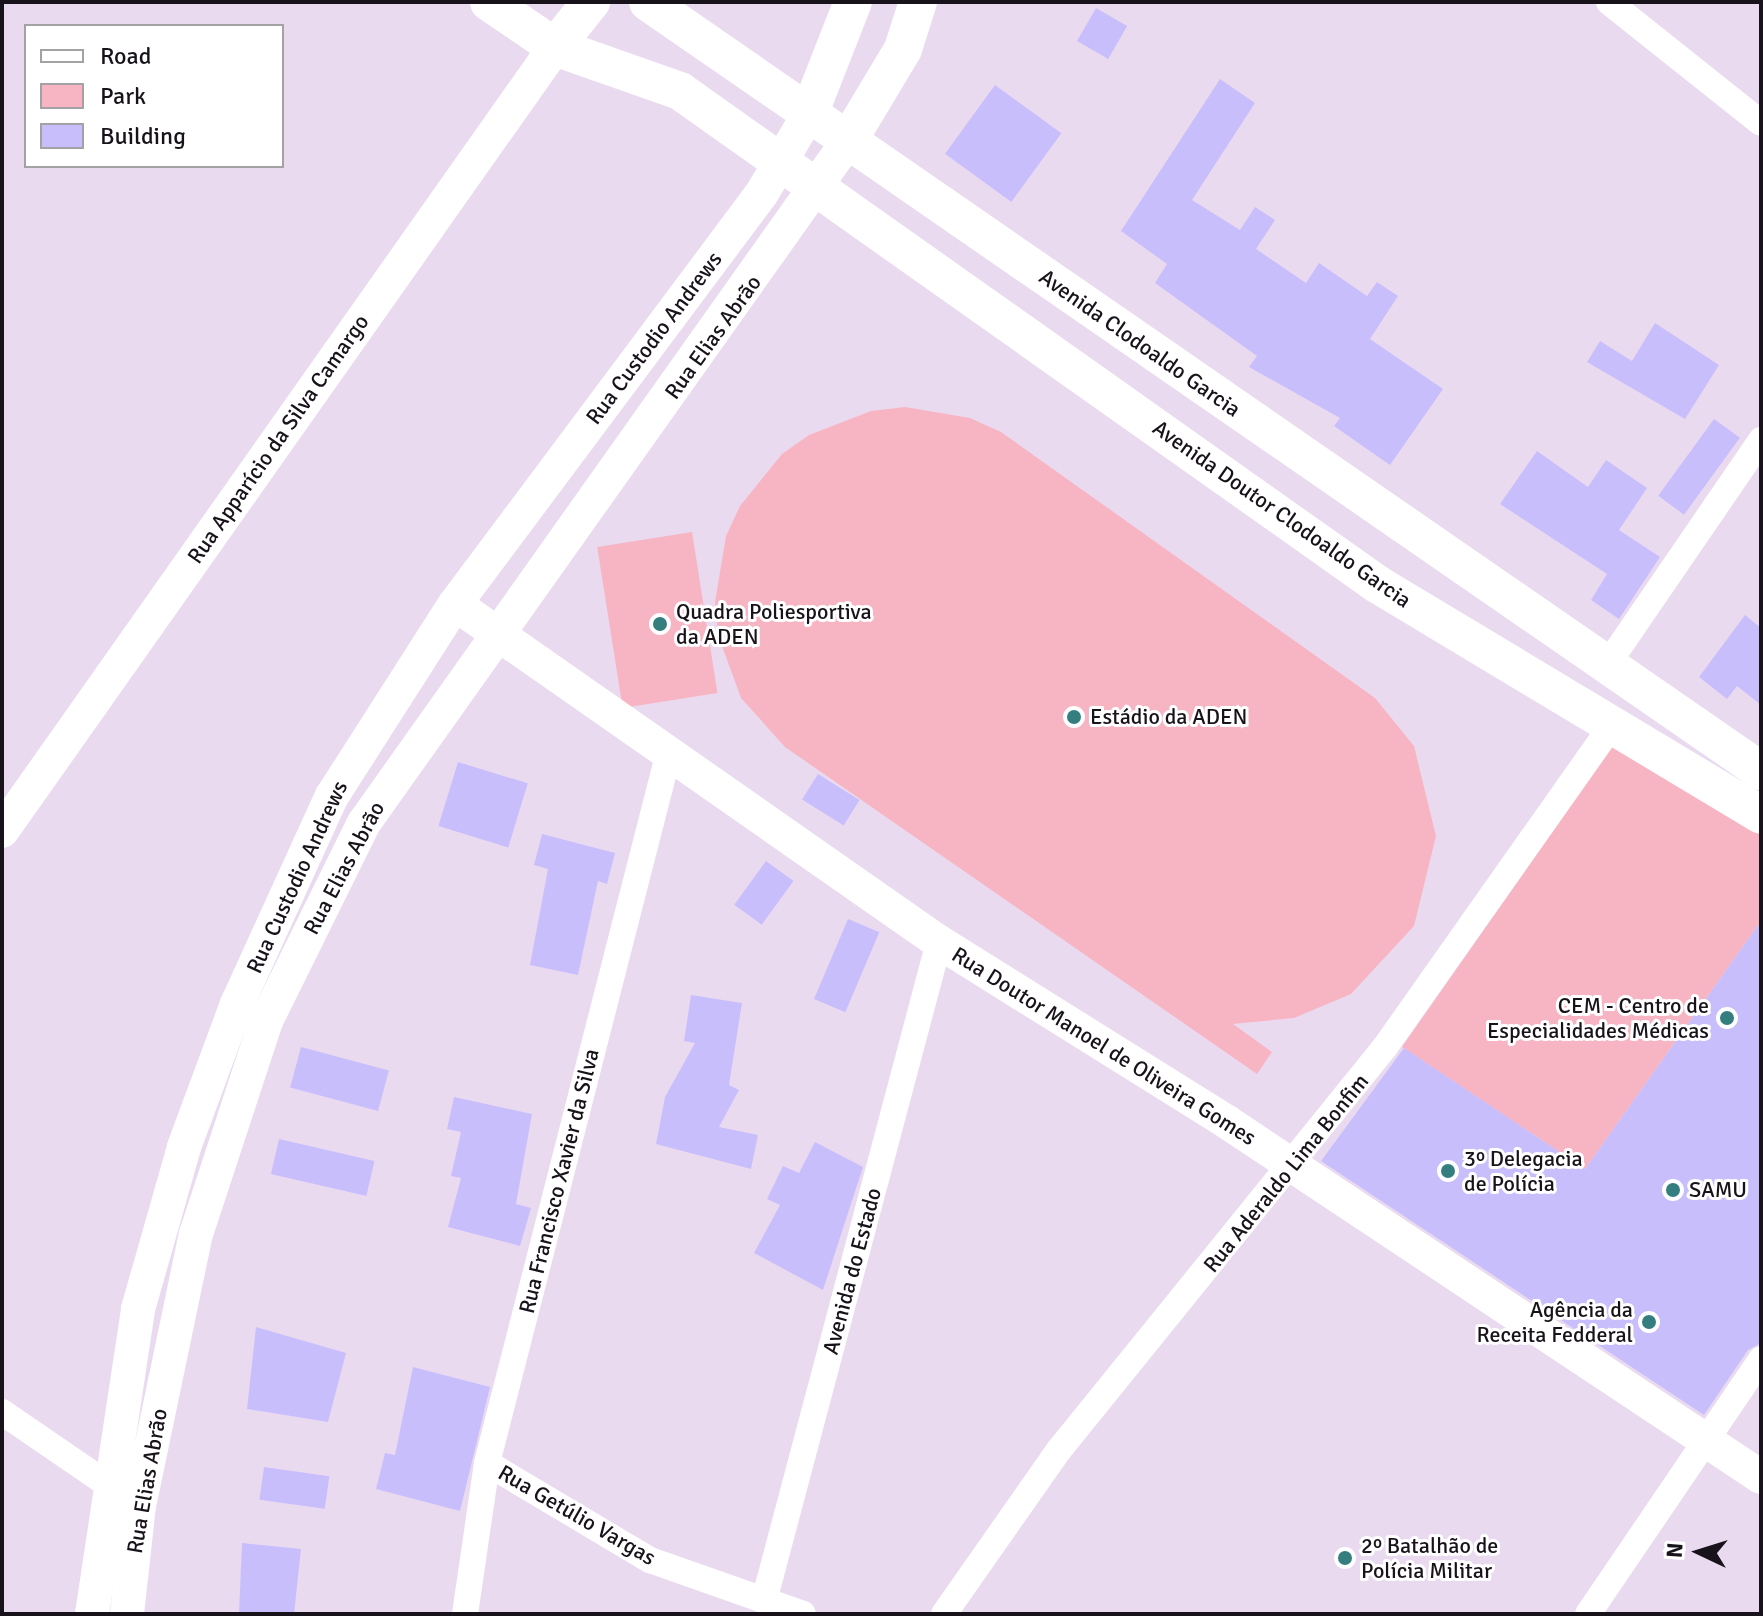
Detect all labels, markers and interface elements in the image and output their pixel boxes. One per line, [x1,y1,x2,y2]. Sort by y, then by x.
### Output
legend [24,24,284,168]
text: Road [100,41,151,71]
text: Park [100,81,146,111]
text: Building [100,121,186,151]
street label: Rua Custodio Andrews [580,246,728,430]
street label: Avenida Clodoaldo Garcia [1034,263,1246,423]
street label: Rua Elias Abrão [659,270,767,404]
street label: Rua Apparício da Silva Camargo [182,309,374,569]
street label: Avenida Doutor Clodoaldo Garcia [1148,415,1416,613]
place label: Quadra Poliesportiva da ADEN [676,598,872,650]
marker: Quadra Poliesportiva da ADEN [651,615,669,633]
place label: Estádio da ADEN [1090,704,1247,730]
marker: Estádio da ADEN [1065,708,1083,726]
street label: Rua Custodio Andrews [241,777,353,977]
street label: Rua Elias Abrão [298,797,390,939]
street label: Rua Doutor Manoel de Oliveira Gomes [947,941,1261,1151]
place label: CEM - Centro de Especialidades Médicas [1487,992,1709,1044]
marker: CEM - Centro de Especialidades Médicas [1716,1007,1738,1029]
street label: Rua Francisco Xavier da Silva [513,1046,605,1316]
street label: Rua Aderaldo Lima Bonfim [1198,1068,1374,1278]
place label: 3º Delegacia de Polícia [1464,1145,1583,1196]
marker: 3º Delegacia de Polícia [1439,1162,1457,1180]
place label: SAMU [1689,1177,1747,1203]
marker: SAMU [1664,1181,1682,1199]
street label: Avenida do Estado [817,1185,887,1357]
place label: Agência da Receita Fedderal [1477,1296,1633,1348]
marker: Agência da Receita Fedderal [1640,1313,1658,1331]
street label: Rua Elias Abrão [121,1406,173,1556]
street label: Rua Getúlio Vargas [494,1459,660,1571]
north arrow [1659,1512,1739,1592]
place label: 2º Batalhão de Polícia Militar [1361,1532,1498,1584]
text: N [1661,1542,1689,1559]
marker: 2º Batalhão de Polícia Militar [1336,1549,1354,1567]

